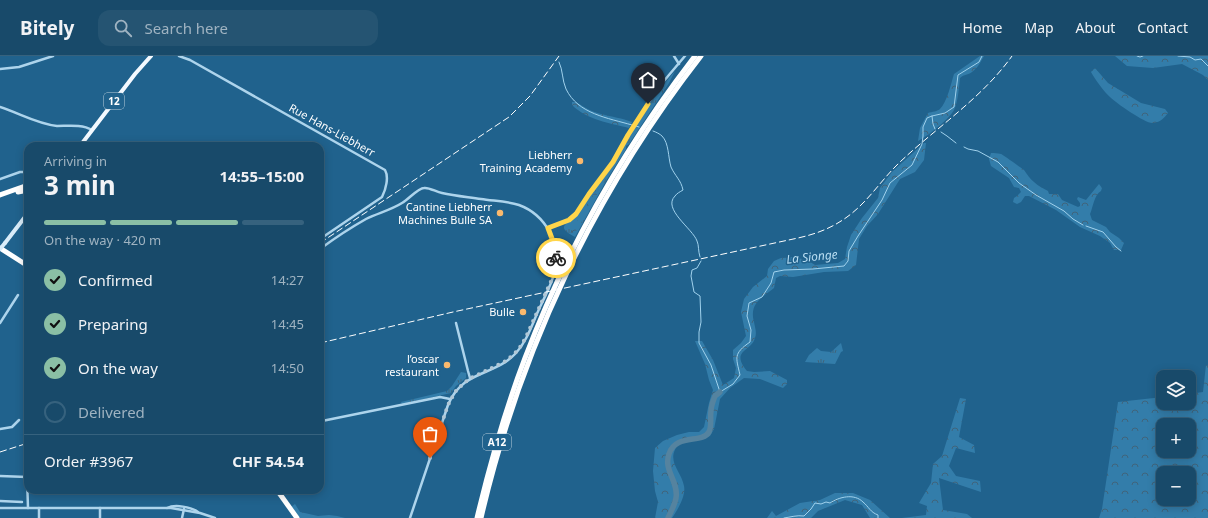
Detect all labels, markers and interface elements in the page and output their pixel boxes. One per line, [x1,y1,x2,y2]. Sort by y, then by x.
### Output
search box [98,10,378,46]
text: Bitely [20,15,74,41]
icon: search [112,17,134,39]
text: Search here [144,18,228,38]
text: Home [963,18,1002,37]
text: Map [1024,18,1054,37]
text: About [1076,18,1115,37]
text: Contact [1137,18,1188,37]
pin [631,63,665,104]
icon: home [637,69,659,91]
road number: 12 [104,93,124,109]
street label: Rue Hans-Liebherr [286,100,378,160]
place label: Liebherr Training Academy [480,147,572,175]
text: Arriving in [44,152,107,170]
marker: Liebherr Training Academy [575,156,585,166]
text: 14:55–15:00 [219,166,304,186]
text: 3 min [44,167,116,203]
place label: Cantine Liebherr Machines Bulle SA [398,199,493,227]
marker: Cantine Liebherr Machines Bulle SA [495,208,505,218]
text: On the way · 420 m [44,231,161,249]
courier [536,238,576,278]
water label: La Sionge [785,245,838,268]
icon: bike [545,247,567,269]
icon: check [44,269,66,291]
text: Confirmed [78,270,153,290]
text: 14:27 [271,271,304,289]
place label: Bulle [489,304,515,319]
marker: Bulle [518,307,528,317]
icon: check [44,313,66,335]
text: Preparing [78,314,148,334]
text: 14:45 [271,315,304,333]
place label: l’oscar restaurant [385,351,439,379]
icon: check [44,357,66,379]
text: On the way [78,358,158,378]
text: 14:50 [271,359,304,377]
marker: l’oscar restaurant [442,360,452,370]
map controls [1156,370,1196,506]
button: layers [1156,370,1196,410]
text: Delivered [78,402,145,422]
pin [413,417,447,458]
button: + [1156,418,1196,458]
icon: bag [419,423,441,445]
road number: A12 [483,434,511,450]
text: Order #3967 [44,451,133,471]
text: CHF 54.54 [232,451,304,471]
button: − [1156,466,1196,506]

